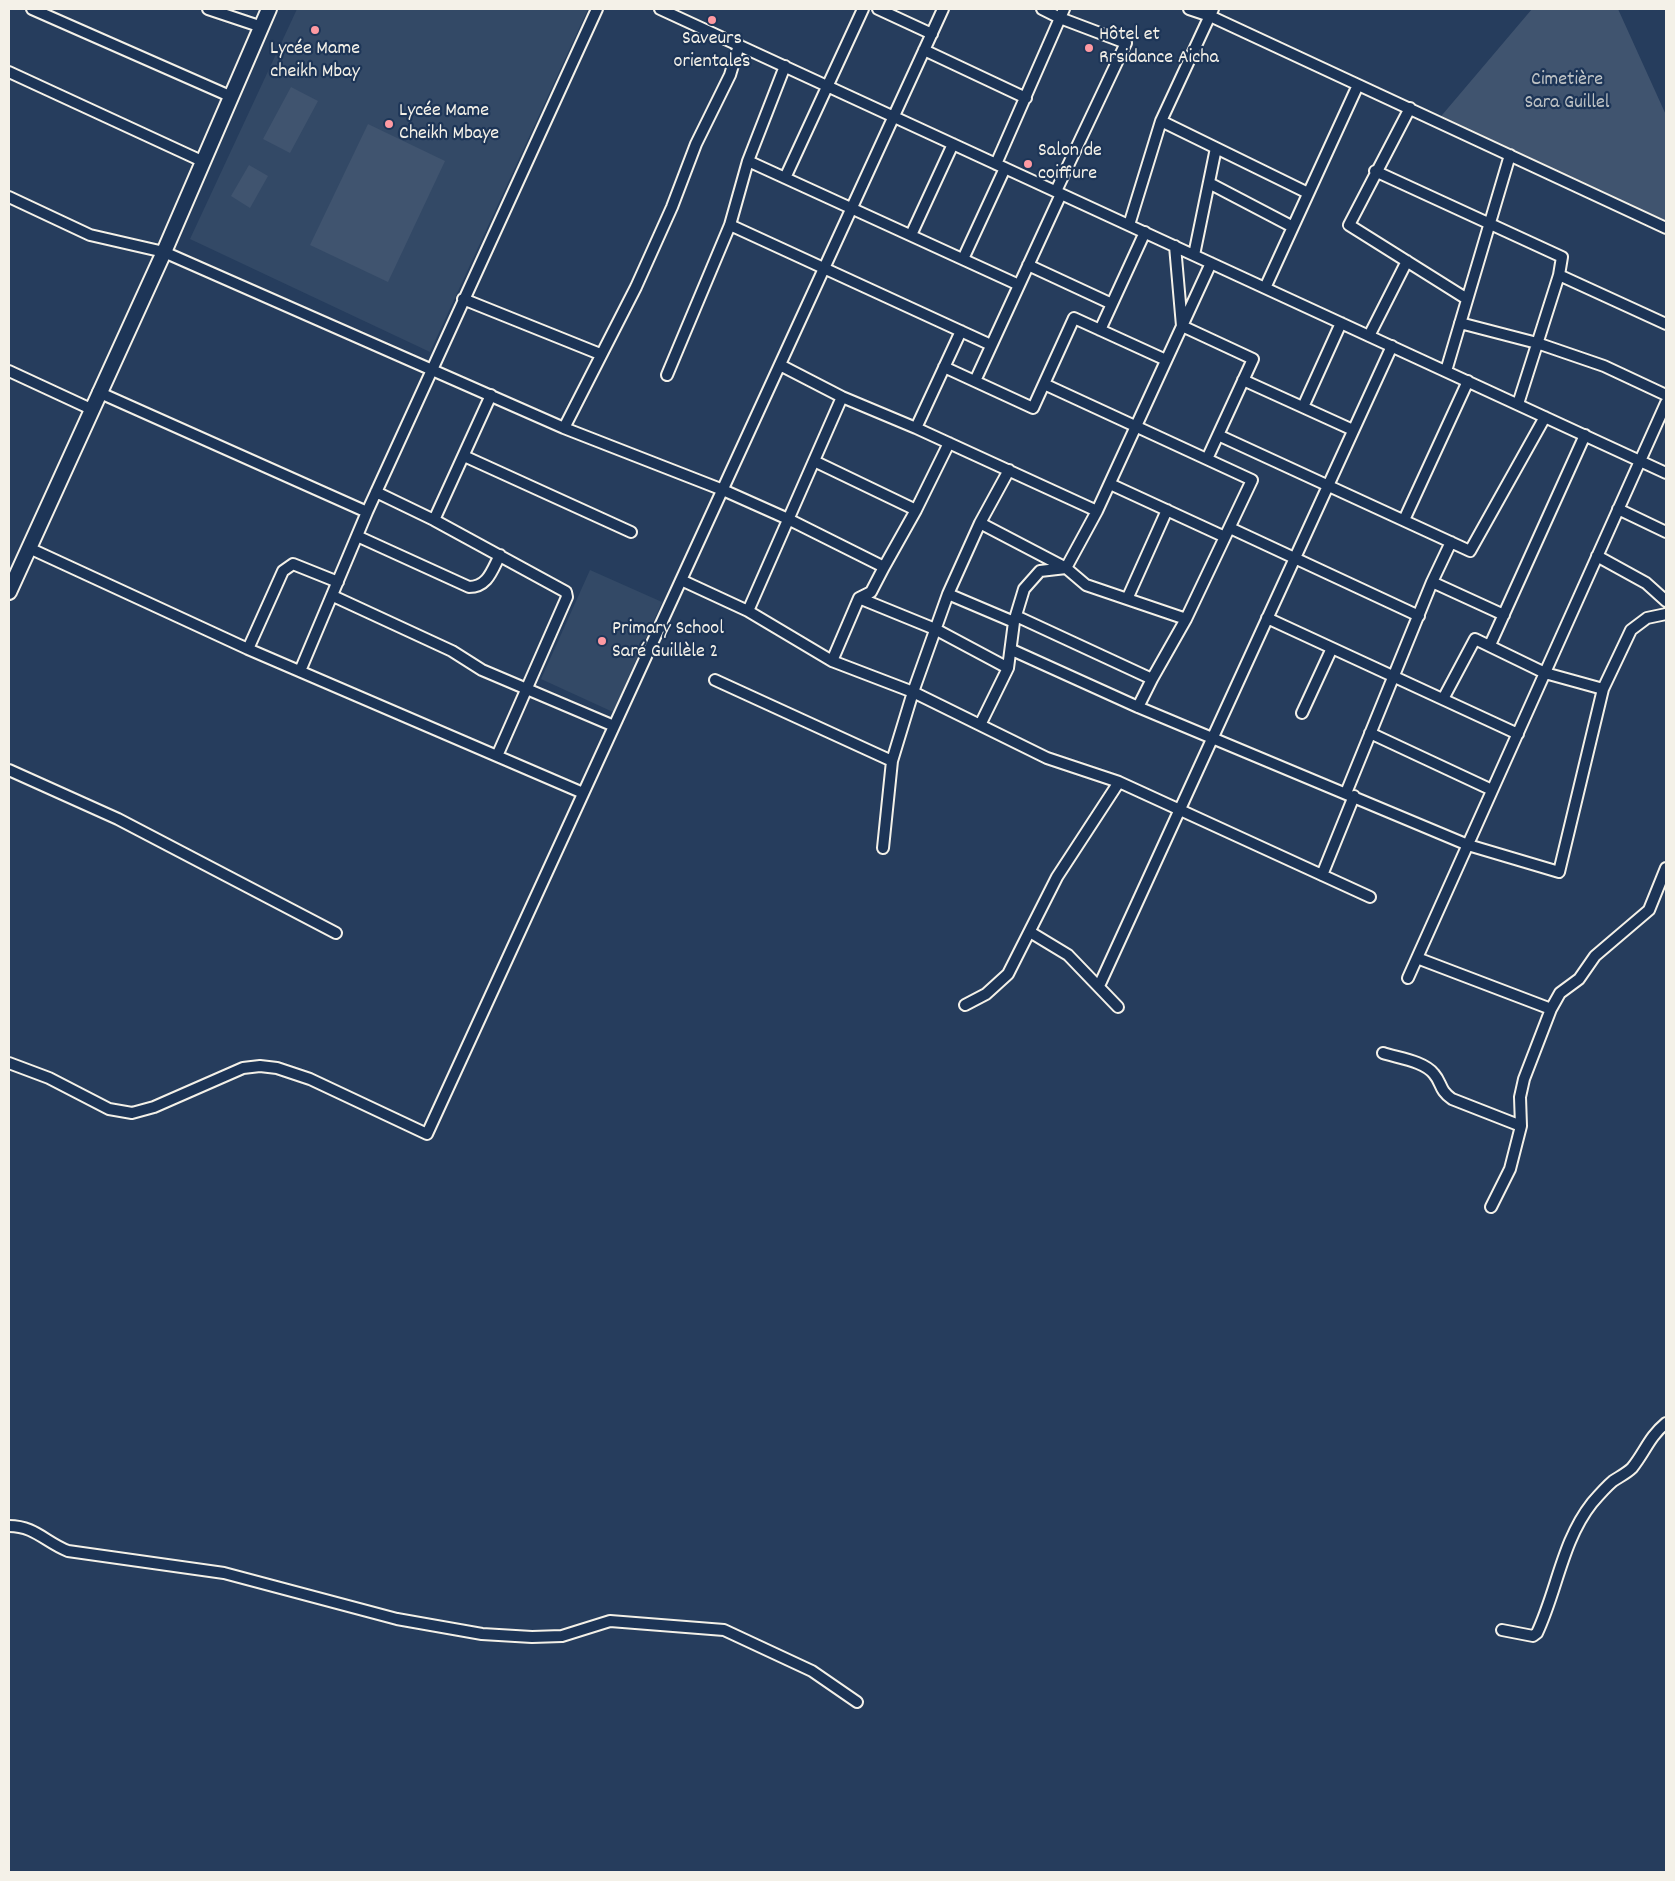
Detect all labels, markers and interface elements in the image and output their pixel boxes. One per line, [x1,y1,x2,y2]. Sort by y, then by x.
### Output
marker: Saveurs orientales [706,14,718,26]
marker: Lycée Mame cheikh Mbay [309,24,321,36]
place label: Hôtel et Rrsidance Aicha [1099,24,1219,71]
place label: Saveurs orientales [674,28,750,75]
place label: Lycée Mame cheikh Mbay [270,38,360,85]
marker: Hôtel et Rrsidance Aicha [1083,42,1095,54]
park label: Cimetière Sara Guillel [1524,69,1610,116]
place label: Lycée Mame Cheikh Mbaye [399,100,499,147]
marker: Lycée Mame Cheikh Mbaye [383,118,395,130]
place label: Salon de coiffure [1038,140,1102,187]
marker: Salon de coiffure [1022,158,1034,170]
place label: Primary School Saré Guillèle 2 [612,618,724,665]
marker: Primary School Saré Guillèle 2 [596,635,608,647]

